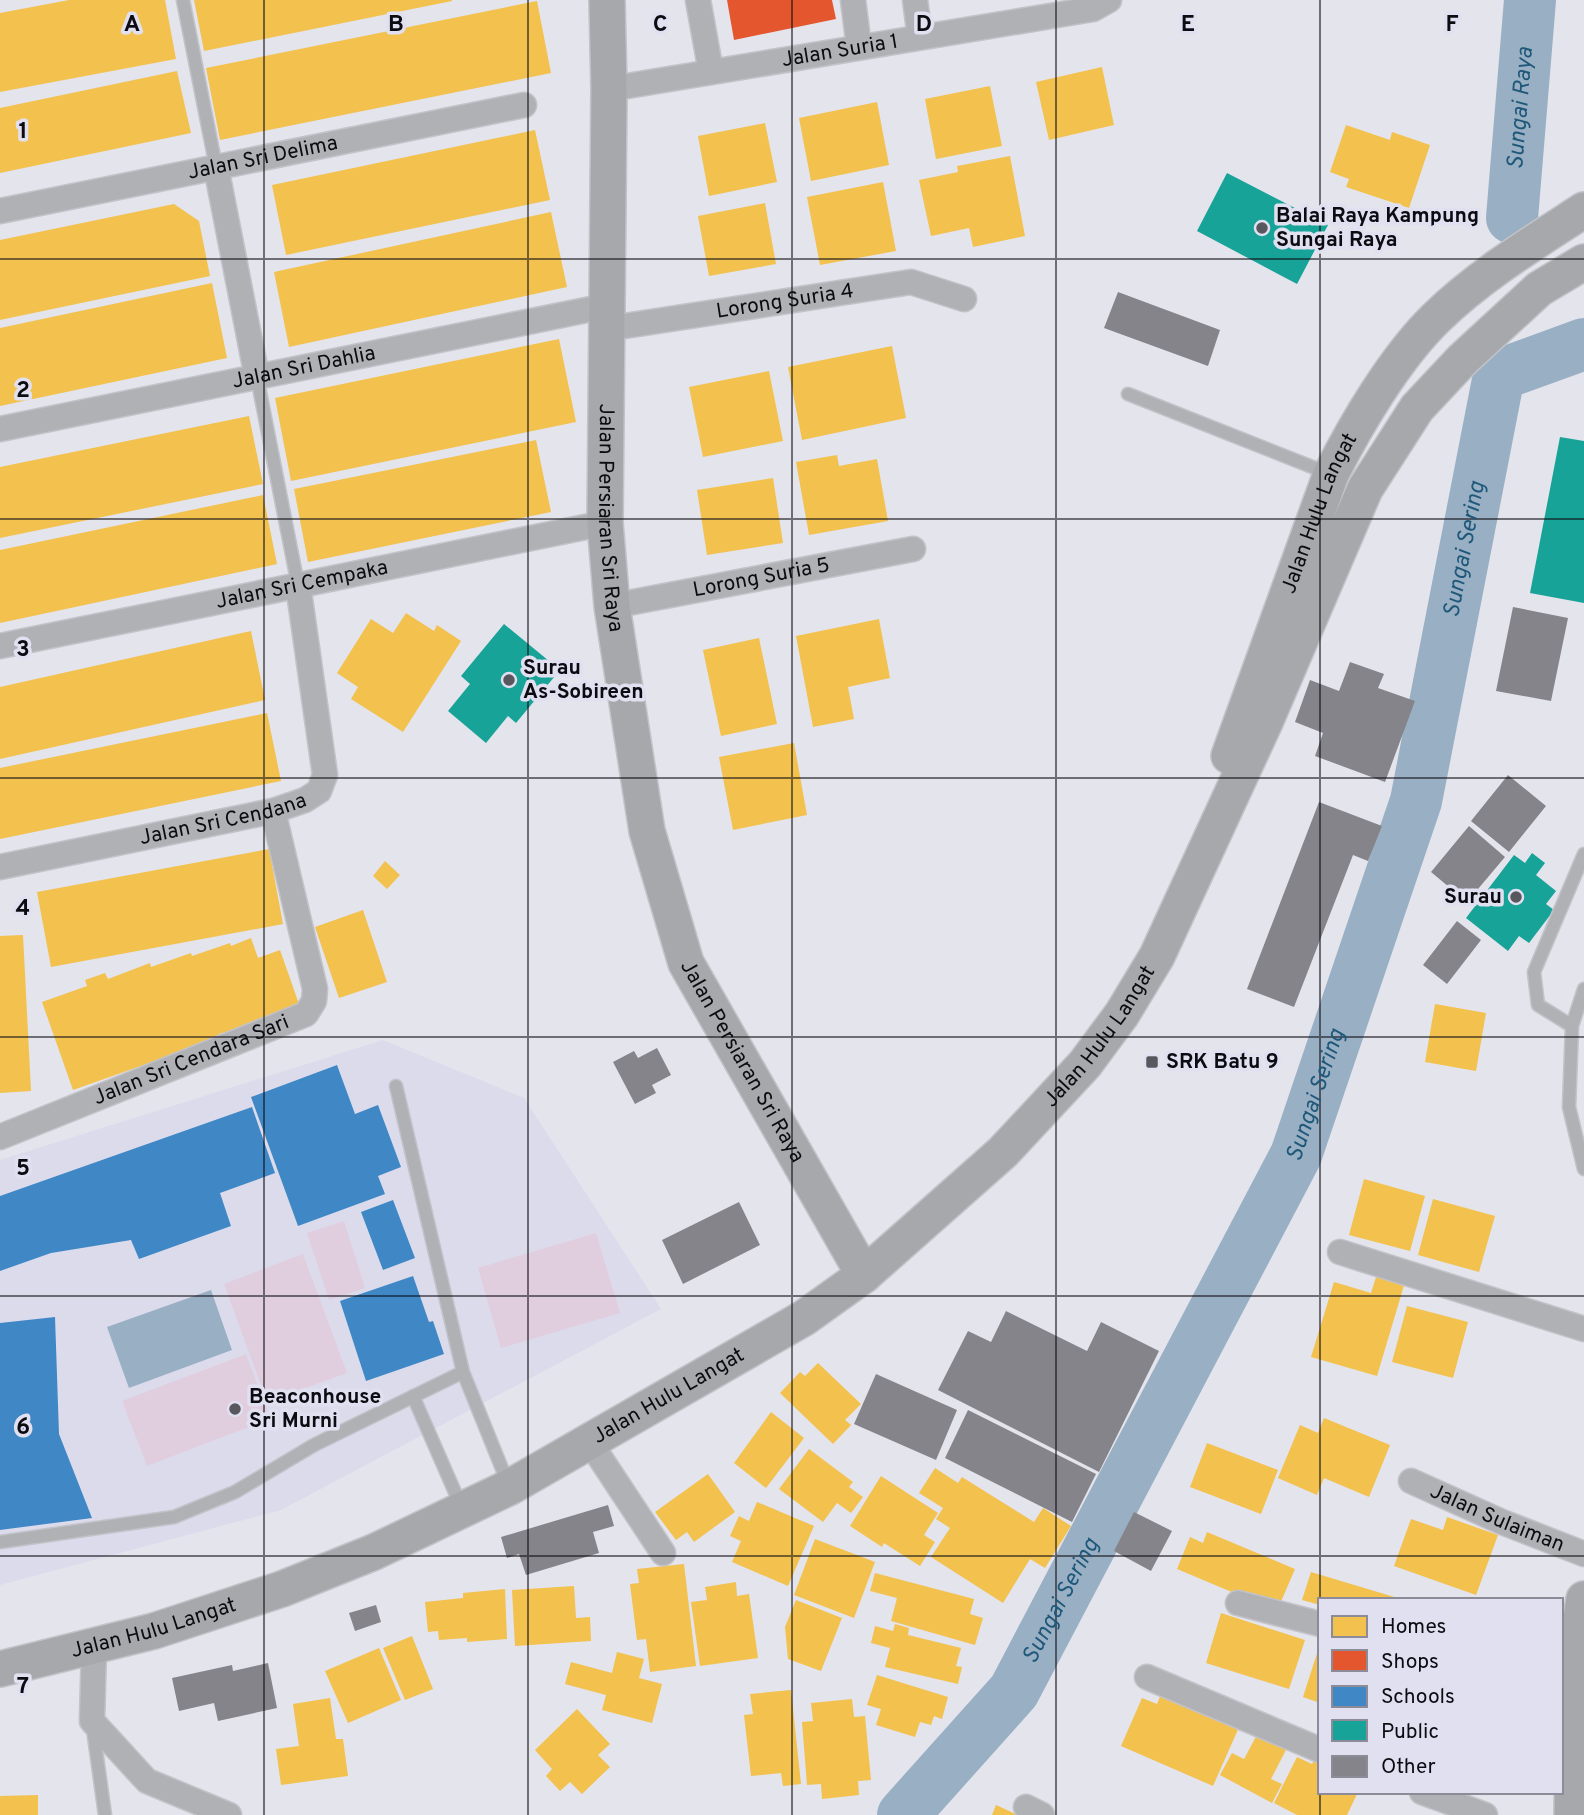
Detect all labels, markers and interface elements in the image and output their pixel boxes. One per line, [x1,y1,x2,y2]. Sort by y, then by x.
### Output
text: A [124,11,140,40]
text: B [388,11,404,40]
text: C [653,11,667,40]
text: D [916,11,932,40]
text: E [1181,11,1195,40]
text: F [1445,11,1459,40]
street label: Jalan Suria 1 [779,28,900,74]
water label: Sungai Raya [1502,46,1541,171]
text: 1 [18,118,28,147]
street label: Jalan Sri Delima [185,130,340,186]
place label: Balai Raya Kampung Sungai Raya [1276,203,1479,254]
marker: Balai Raya Kampung Sungai Raya [1254,220,1270,236]
street label: Lorong Suria 4 [714,278,855,325]
street label: Jalan Sri Dahlia [230,340,378,395]
text: 2 [16,377,30,406]
street label: Jalan Persiaran Sri Raya [591,403,629,634]
street label: Jalan Hulu Langat [1275,428,1364,597]
water label: Sungai Sering [1438,479,1493,620]
street label: Lorong Suria 5 [691,552,832,604]
street label: Jalan Sri Cempaka [213,554,390,615]
text: 3 [16,636,30,665]
place label: Surau As-Sobireen [523,655,644,706]
marker: Surau As-Sobireen [501,672,517,688]
street label: Jalan Sri Cendana [137,787,310,852]
place label: Surau [1444,884,1502,911]
marker: Surau [1508,889,1524,905]
text: 4 [16,895,30,924]
street label: Jalan Persiaran Sri Raya [674,955,811,1167]
street label: Jalan Hulu Langat [1038,961,1162,1113]
street label: Jalan Sri Cendara Sari [89,1009,293,1112]
water label: Sungai Sering [1280,1025,1352,1165]
place label: SRK Batu 9 [1166,1049,1279,1076]
marker: SRK Batu 9 [1144,1054,1160,1070]
text: 5 [16,1155,30,1184]
street label: Jalan Hulu Langat [588,1342,749,1450]
place label: Beaconhouse Sri Murni [249,1384,381,1435]
marker: Beaconhouse Sri Murni [227,1401,243,1417]
text: 6 [16,1414,30,1443]
street label: Jalan Sulaiman [1426,1478,1568,1559]
water label: Sungai Sering [1016,1533,1106,1669]
street label: Jalan Hulu Langat [68,1591,240,1664]
legend [1318,1598,1563,1794]
text: Homes [1381,1614,1446,1641]
text: Shops [1381,1649,1439,1676]
text: 7 [17,1673,29,1702]
text: Schools [1381,1684,1455,1711]
text: Public [1381,1719,1439,1746]
text: Other [1381,1754,1436,1781]

